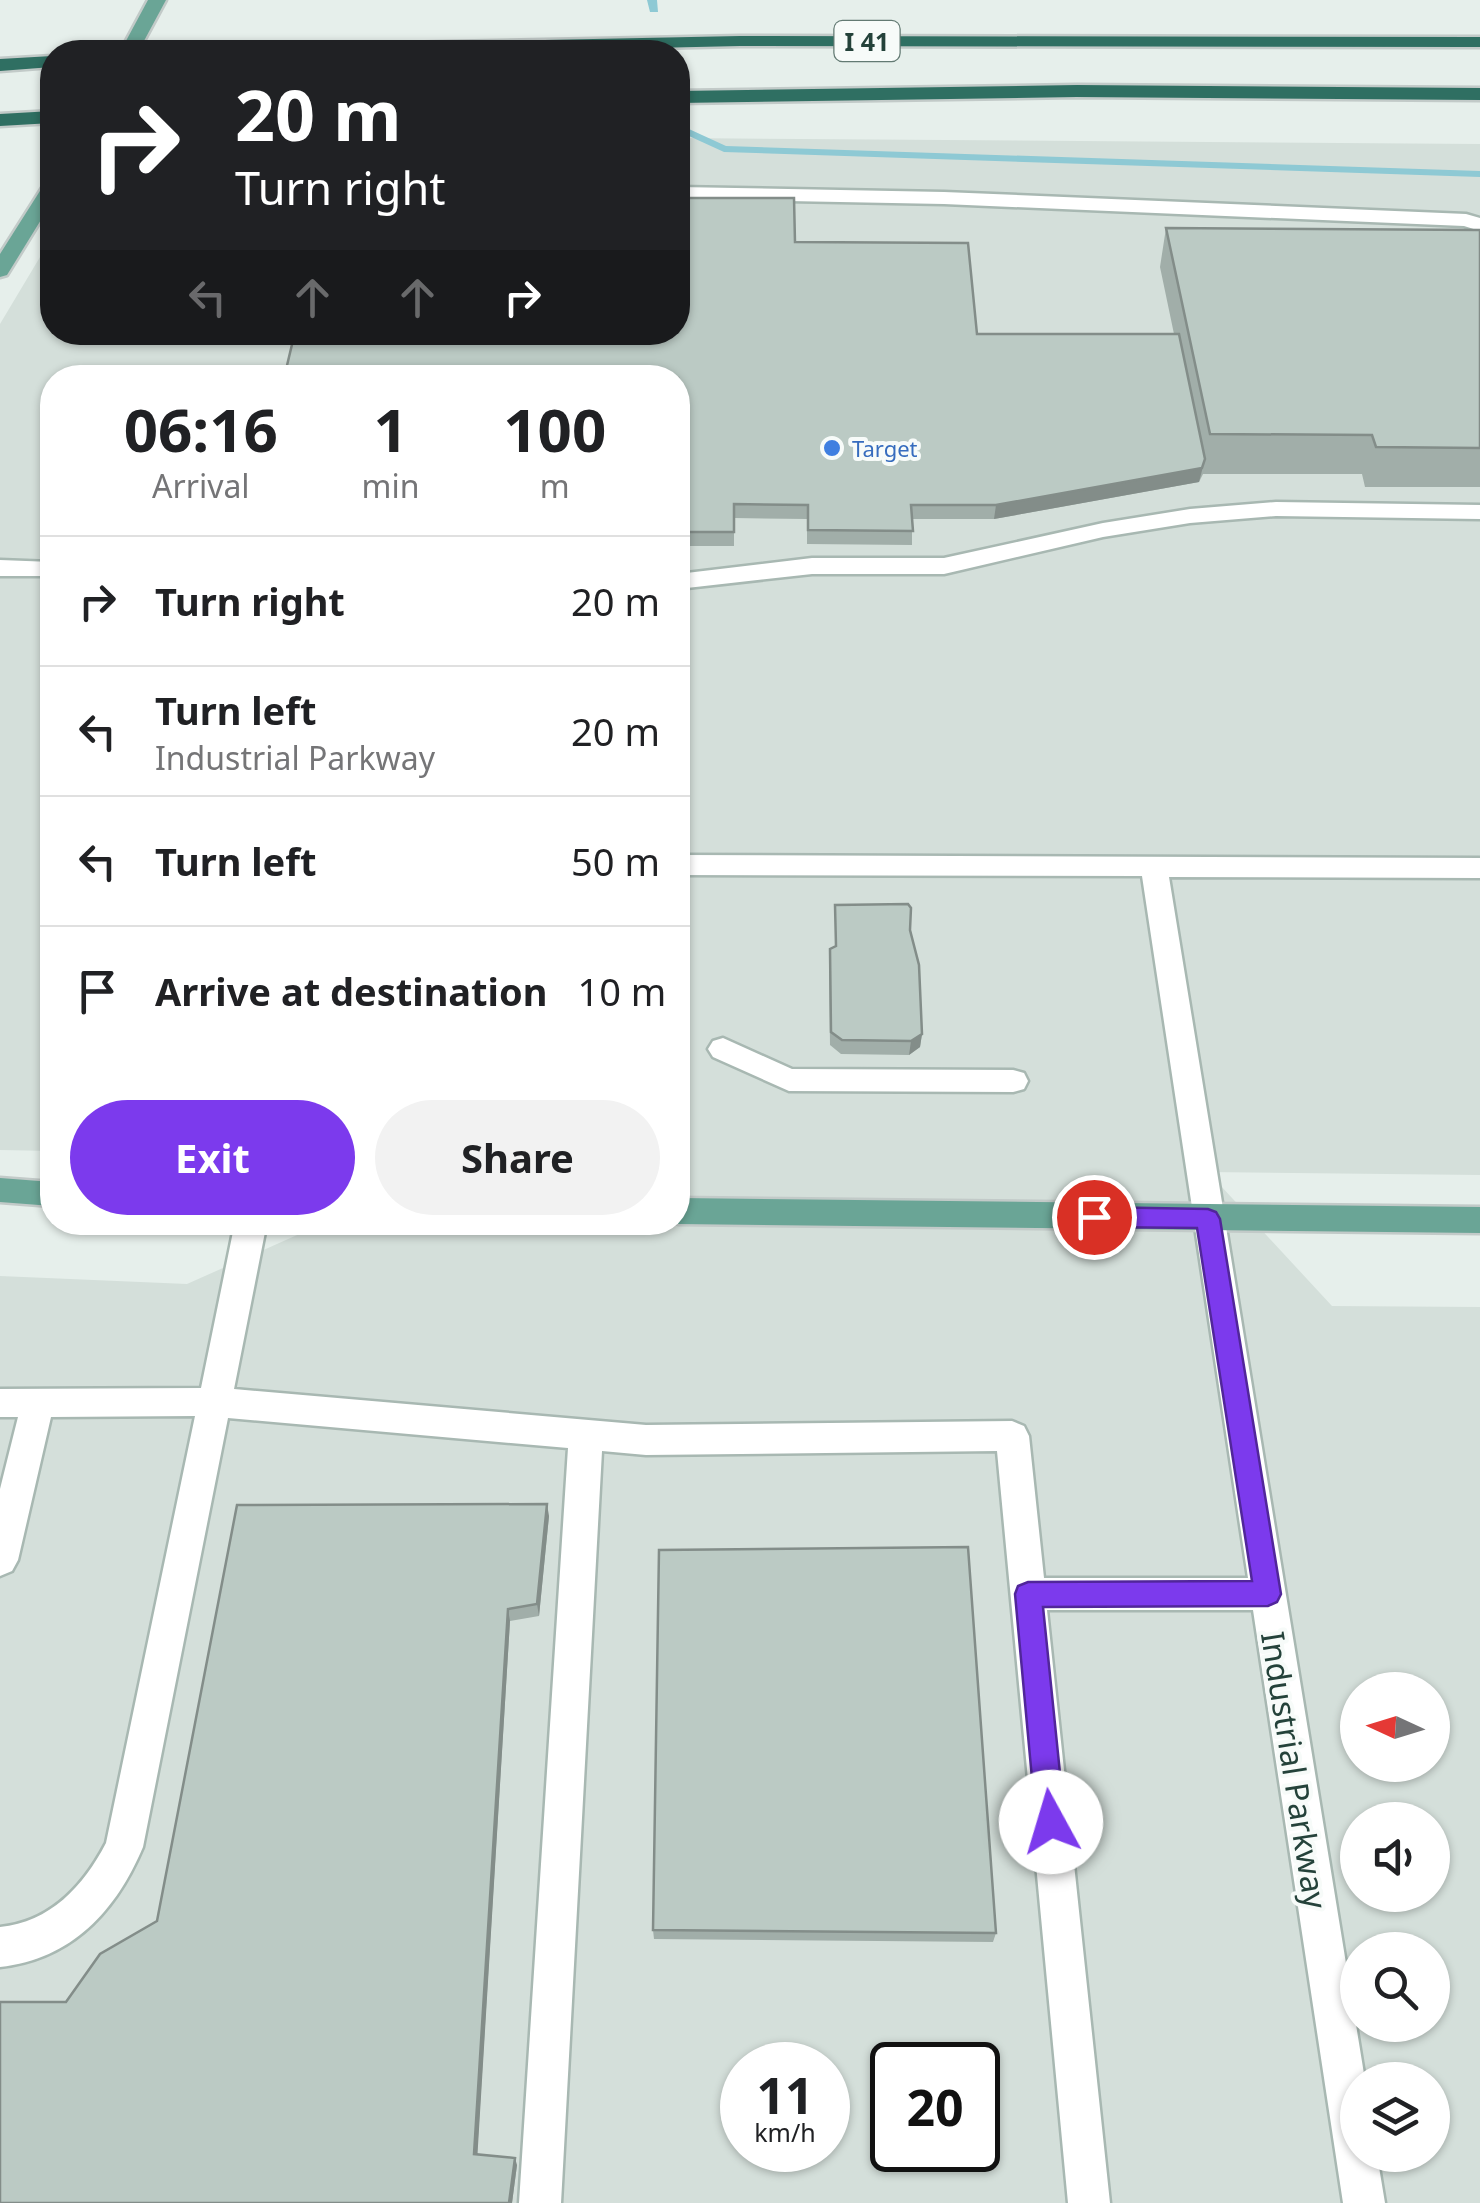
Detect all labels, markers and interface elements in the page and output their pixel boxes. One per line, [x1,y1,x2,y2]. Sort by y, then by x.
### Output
road number: I 41 [834,21,900,61]
text: 20 m [235,66,402,162]
icon: right [70,80,200,210]
text: Turn right [235,157,446,218]
icon: left [180,270,235,325]
icon: ahead [285,270,340,325]
icon: ahead [390,270,445,325]
icon: right [495,270,550,325]
text: 06:16 [124,388,278,470]
text: 1 [373,388,408,470]
text: 100 [503,388,606,470]
place label: Target [852,433,918,463]
marker: Target [821,437,843,459]
text: Arrival [152,464,250,507]
text: min [362,464,420,507]
text: m [540,464,570,507]
icon: right [70,574,125,629]
text: Turn right [155,575,345,627]
text: 20 m [571,575,660,627]
text: Turn left [155,684,317,736]
icon: left [70,704,125,759]
text: 20 m [571,705,660,757]
text: Industrial Parkway [155,736,435,779]
icon: left [70,834,125,889]
text: Turn left [155,835,317,887]
text: 50 m [571,835,660,887]
icon: arrive [70,964,125,1019]
text: Arrive at destination [155,965,547,1017]
text: 10 m [577,965,666,1017]
button: Exit [70,1100,355,1215]
button: Share [375,1100,660,1215]
pin [1052,1175,1137,1260]
icon: arrive [1067,1190,1122,1245]
street label: Industrial Parkway [1252,1628,1338,1912]
north arrow [1340,1672,1450,1782]
map controls [1340,1672,1450,2172]
position arrow [999,1770,1103,1874]
button: sound [1340,1802,1450,1912]
button: search [1340,1932,1450,2042]
speed limit sign: 20 [870,2042,1000,2172]
text: 11 [756,2061,814,2129]
button: layers [1340,2062,1450,2172]
text: km/h [754,2115,816,2149]

